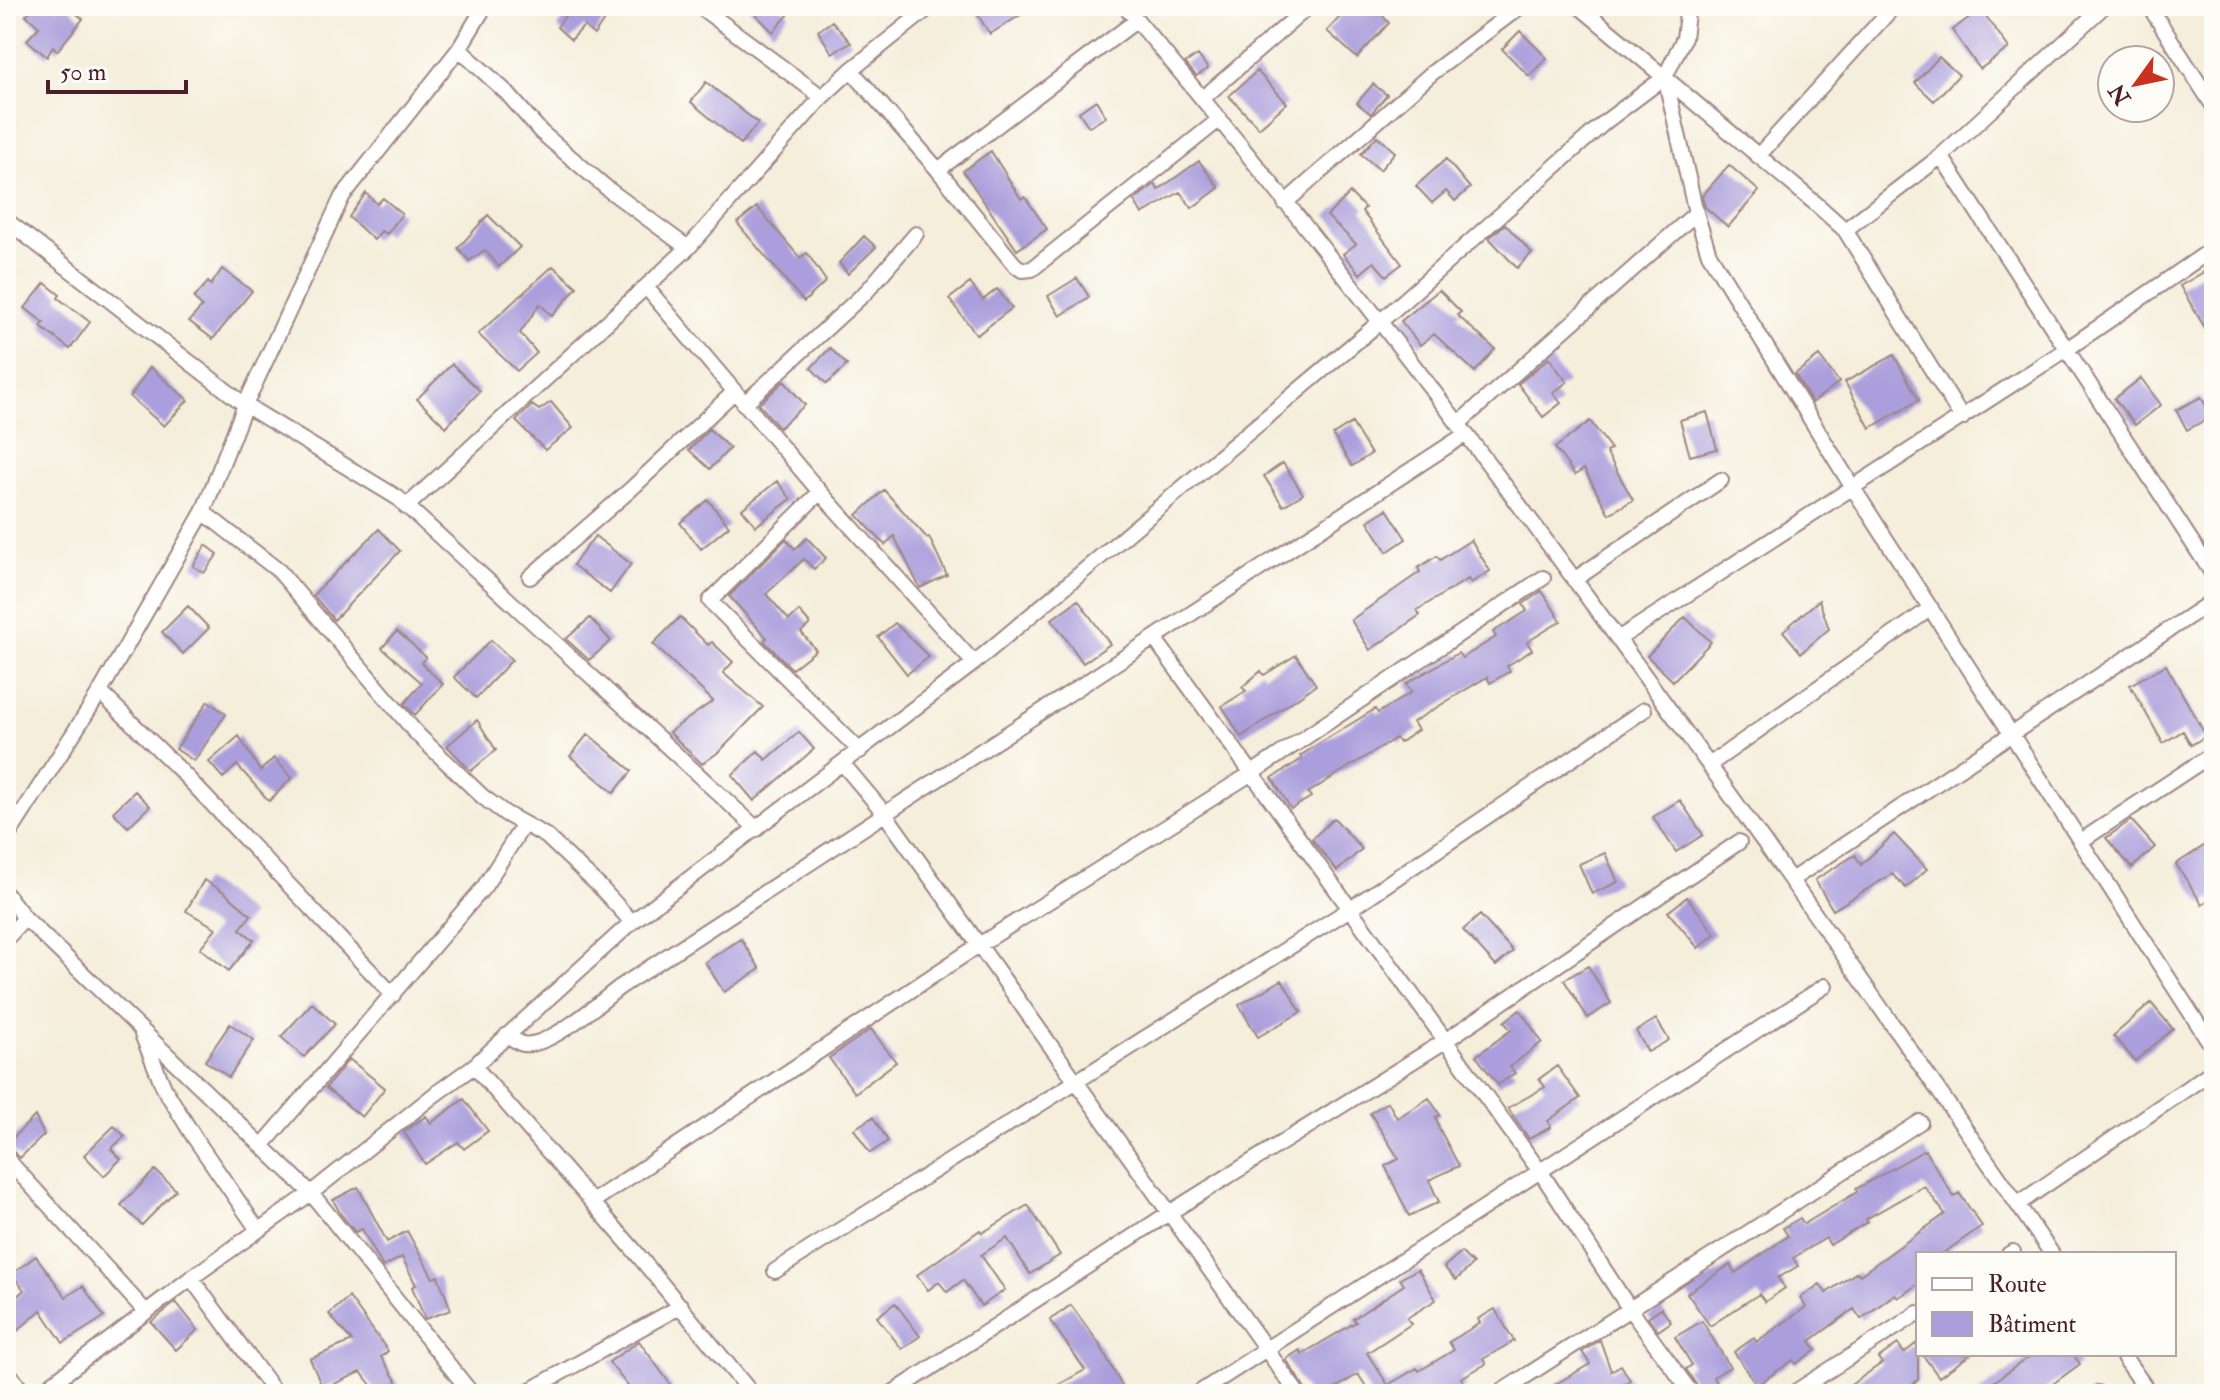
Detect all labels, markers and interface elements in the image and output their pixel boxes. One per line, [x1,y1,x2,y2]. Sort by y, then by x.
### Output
scale bar [48,44,186,94]
north arrow [2096,44,2176,124]
text: 50 m [60,57,107,88]
text: N [2103,78,2138,111]
legend [1916,1252,2176,1356]
text: Route [1988,1269,2047,1300]
text: Bâtiment [1988,1309,2077,1340]

